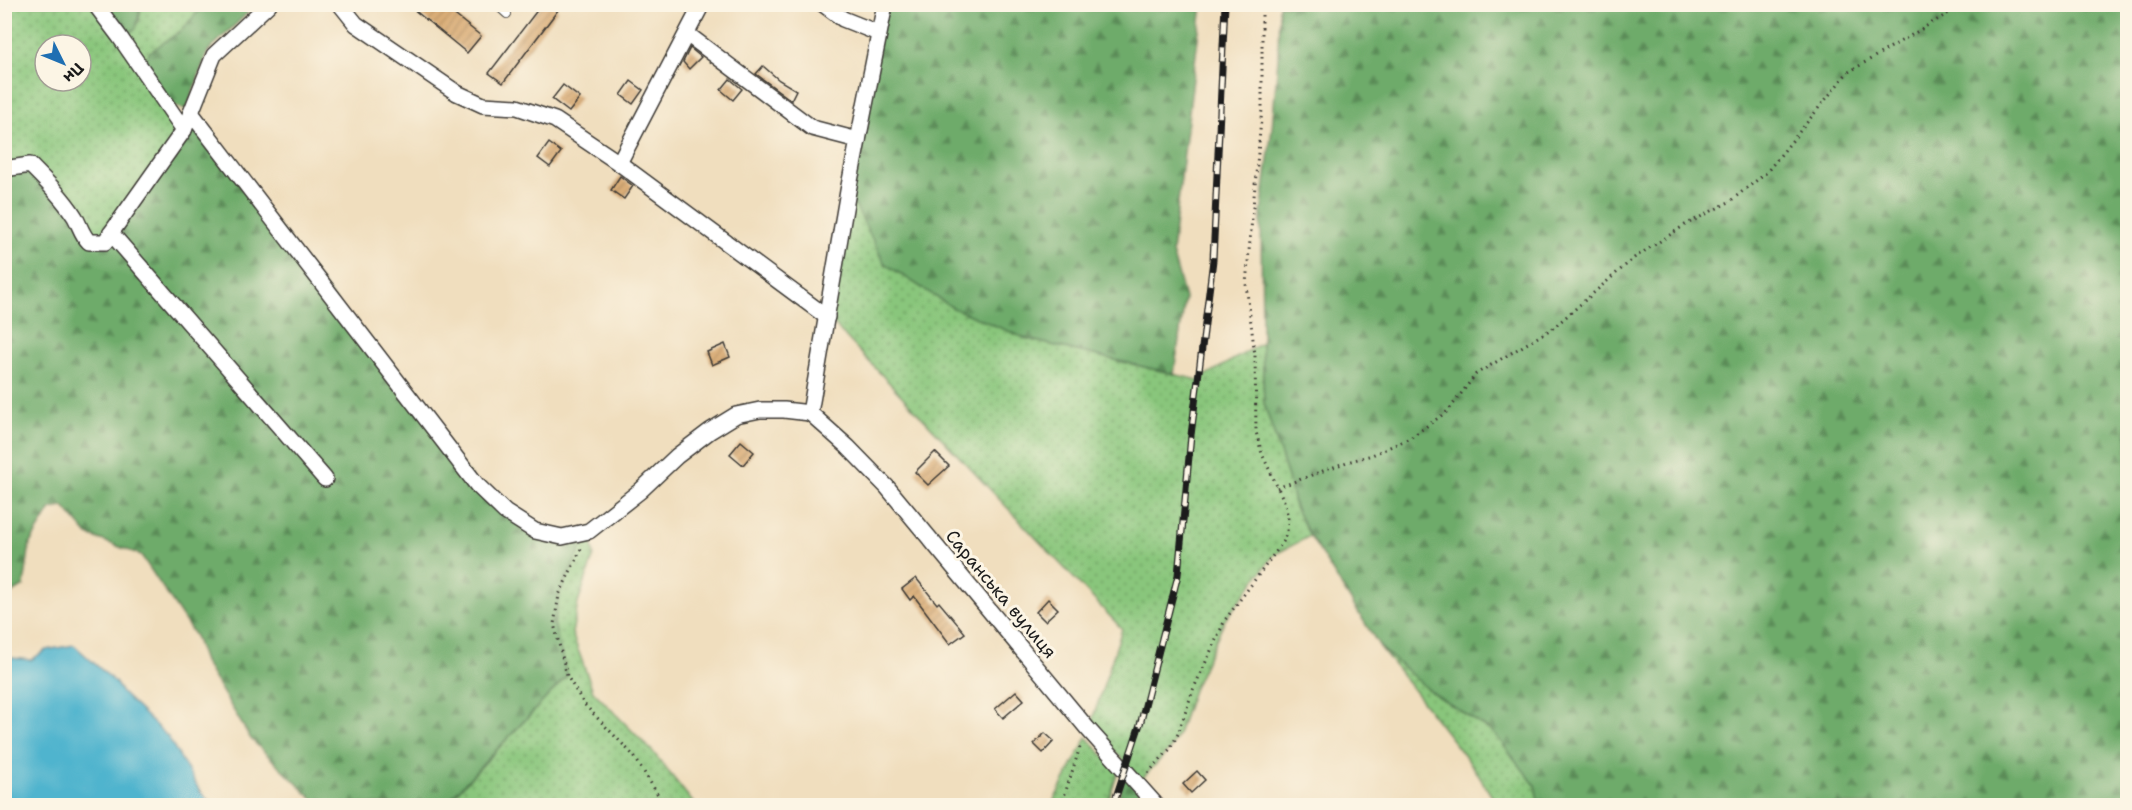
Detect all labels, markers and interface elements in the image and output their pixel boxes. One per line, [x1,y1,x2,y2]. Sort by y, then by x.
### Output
north arrow [33,33,93,93]
text: Пн [59,58,88,88]
street label: Саранська вулиця [940,525,1062,663]

